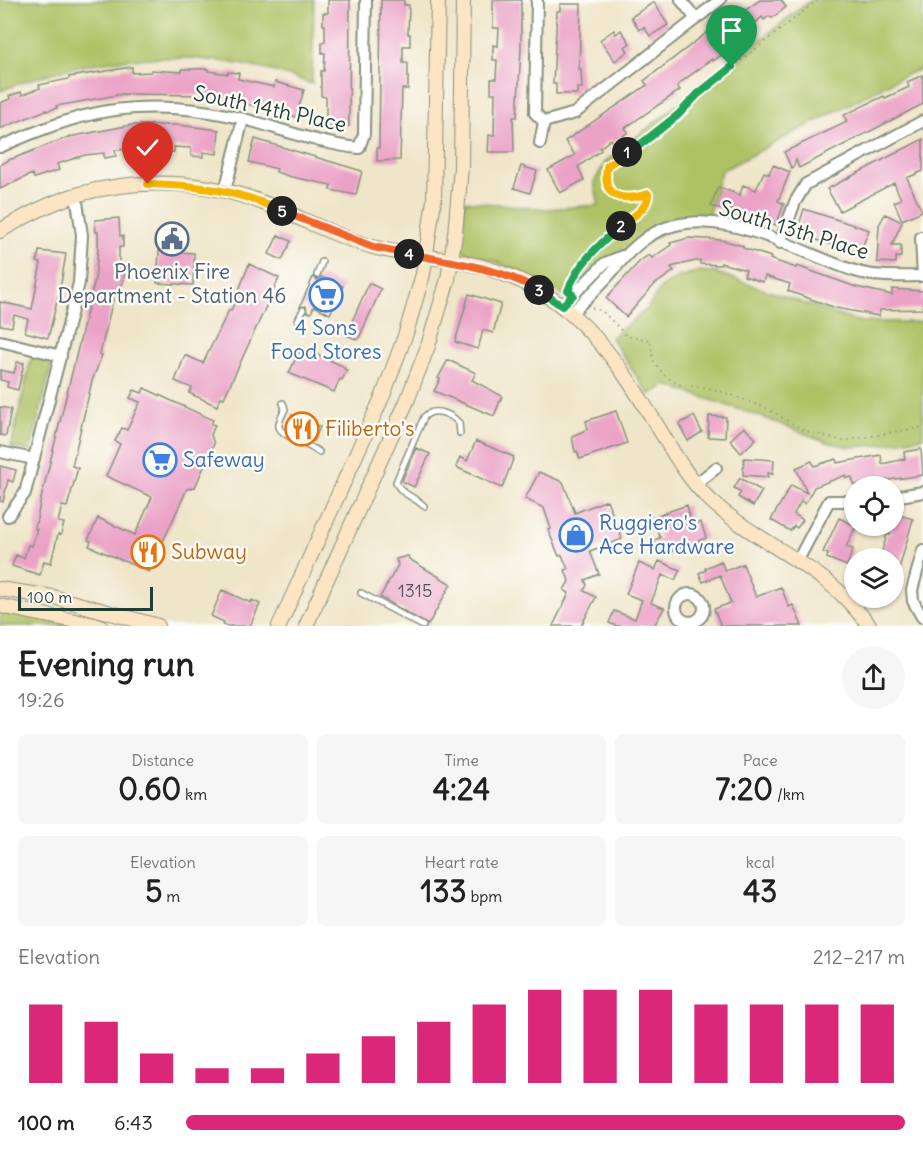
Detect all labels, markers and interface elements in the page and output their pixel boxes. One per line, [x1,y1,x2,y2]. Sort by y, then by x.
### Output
pin [706,5,757,67]
icon: arrive [715,14,748,47]
street label: South 14th Place [191,79,349,138]
pin [122,122,173,184]
icon: check [131,131,164,164]
pin: 1 [612,137,642,167]
text: 1 [624,142,630,162]
street label: South 13th Place [716,194,872,265]
pin: 5 [267,196,297,226]
text: 5 [277,201,287,221]
pin: 2 [606,211,636,241]
text: 2 [617,216,625,236]
public building icon: Phoenix Fire Department - Station 46 [154,221,190,257]
pin: 4 [394,239,424,269]
text: 4 [404,244,414,264]
place label: Phoenix Fire Department - Station 46 [58,258,286,309]
pin: 3 [524,275,554,305]
supermarket icon: 4 Sons Food Stores [308,277,344,313]
text: 3 [534,280,544,300]
place label: 4 Sons Food Stores [271,314,381,365]
restaurant icon: Filiberto's [284,411,320,447]
place label: Filiberto's [325,415,415,442]
supermarket icon: Safeway [142,442,178,478]
place label: Safeway [183,446,265,473]
map controls [844,476,904,608]
button: locate [844,476,904,536]
place label: Ruggiero's Ace Hardware [599,509,735,560]
shop icon: Ruggiero's Ace Hardware [558,517,594,553]
restaurant icon: Subway [130,534,166,570]
place label: Subway [171,538,247,565]
button: layers [844,548,904,608]
house number: 1315 [398,579,432,602]
scale bar [18,584,153,612]
text: 100 m [27,587,72,607]
text: Evening run [18,643,194,685]
button: share [842,646,905,709]
text: 19:26 [18,687,64,712]
text: Distance [132,750,194,770]
text: Time [444,750,479,770]
text: Pace [743,750,778,770]
text: 0.60 [118,770,181,808]
text: 4:24 [433,770,490,808]
text: 7:20 [715,770,773,808]
text: km [181,784,207,804]
text: /km [773,784,805,804]
text: Elevation [130,852,196,872]
text: Heart rate [424,852,499,872]
text: kcal [746,852,775,872]
text: 5 [145,872,163,910]
text: 133 [421,872,467,910]
text: 43 [743,872,777,910]
text: m [163,886,180,906]
text: bpm [467,886,502,906]
text: Elevation [18,944,100,969]
text: 212–217 m [813,944,905,969]
text: 100 m [18,1110,75,1135]
text: 6:43 [114,1110,153,1135]

